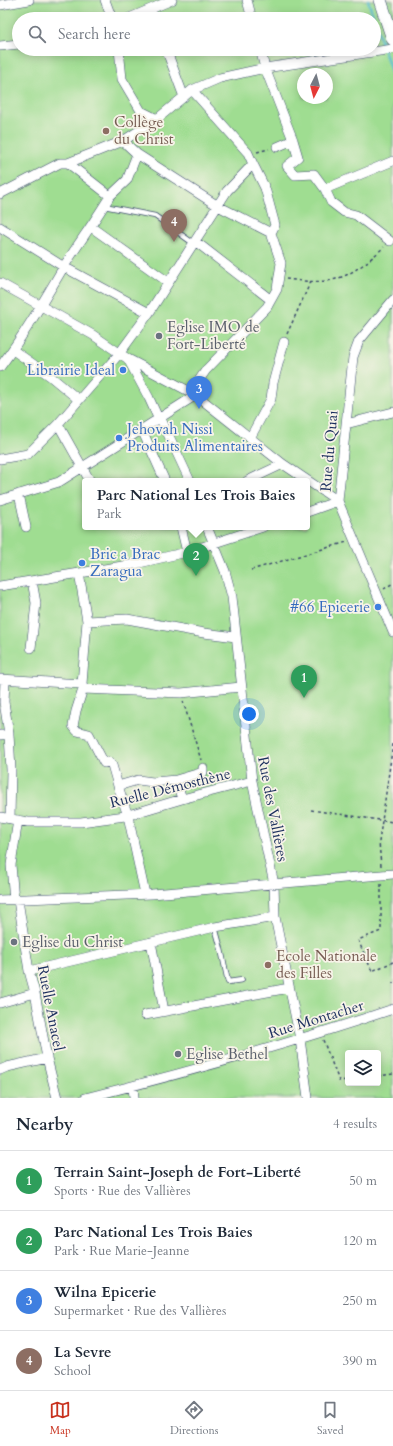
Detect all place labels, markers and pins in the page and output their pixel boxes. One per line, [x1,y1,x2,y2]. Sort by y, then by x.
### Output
place label: Collège du Christ [114,112,174,149]
marker: Collège du Christ [101,126,111,136]
pin: 4 [161,209,187,242]
place label: Eglise IMO de Fort-Liberté [167,317,260,354]
marker: Eglise IMO de Fort-Liberté [154,331,164,341]
place label: Librairie Ideal [27,360,115,380]
marker: Librairie Ideal [118,365,128,375]
pin: 3 [186,376,212,409]
place label: Jehovah Nissi Produits Alimentaires [125,419,263,456]
marker: Jehovah Nissi Produits Alimentaires [114,433,124,443]
pin: 2 [183,543,209,576]
place label: Bric a Brac Zaragua [90,544,160,581]
marker: Bric a Brac Zaragua [77,558,87,568]
place label: #66 Epicerie [290,597,370,617]
marker: #66 Epicerie [373,602,383,612]
pin: 1 [291,665,317,698]
place label: Eglise du Christ [22,932,123,952]
marker: Eglise du Christ [9,937,19,947]
place label: Ecole Nationale des Filles [276,946,377,983]
marker: Ecole Nationale des Filles [263,960,273,970]
place label: Eglise Bethel [186,1044,268,1064]
marker: Eglise Bethel [173,1049,183,1059]

